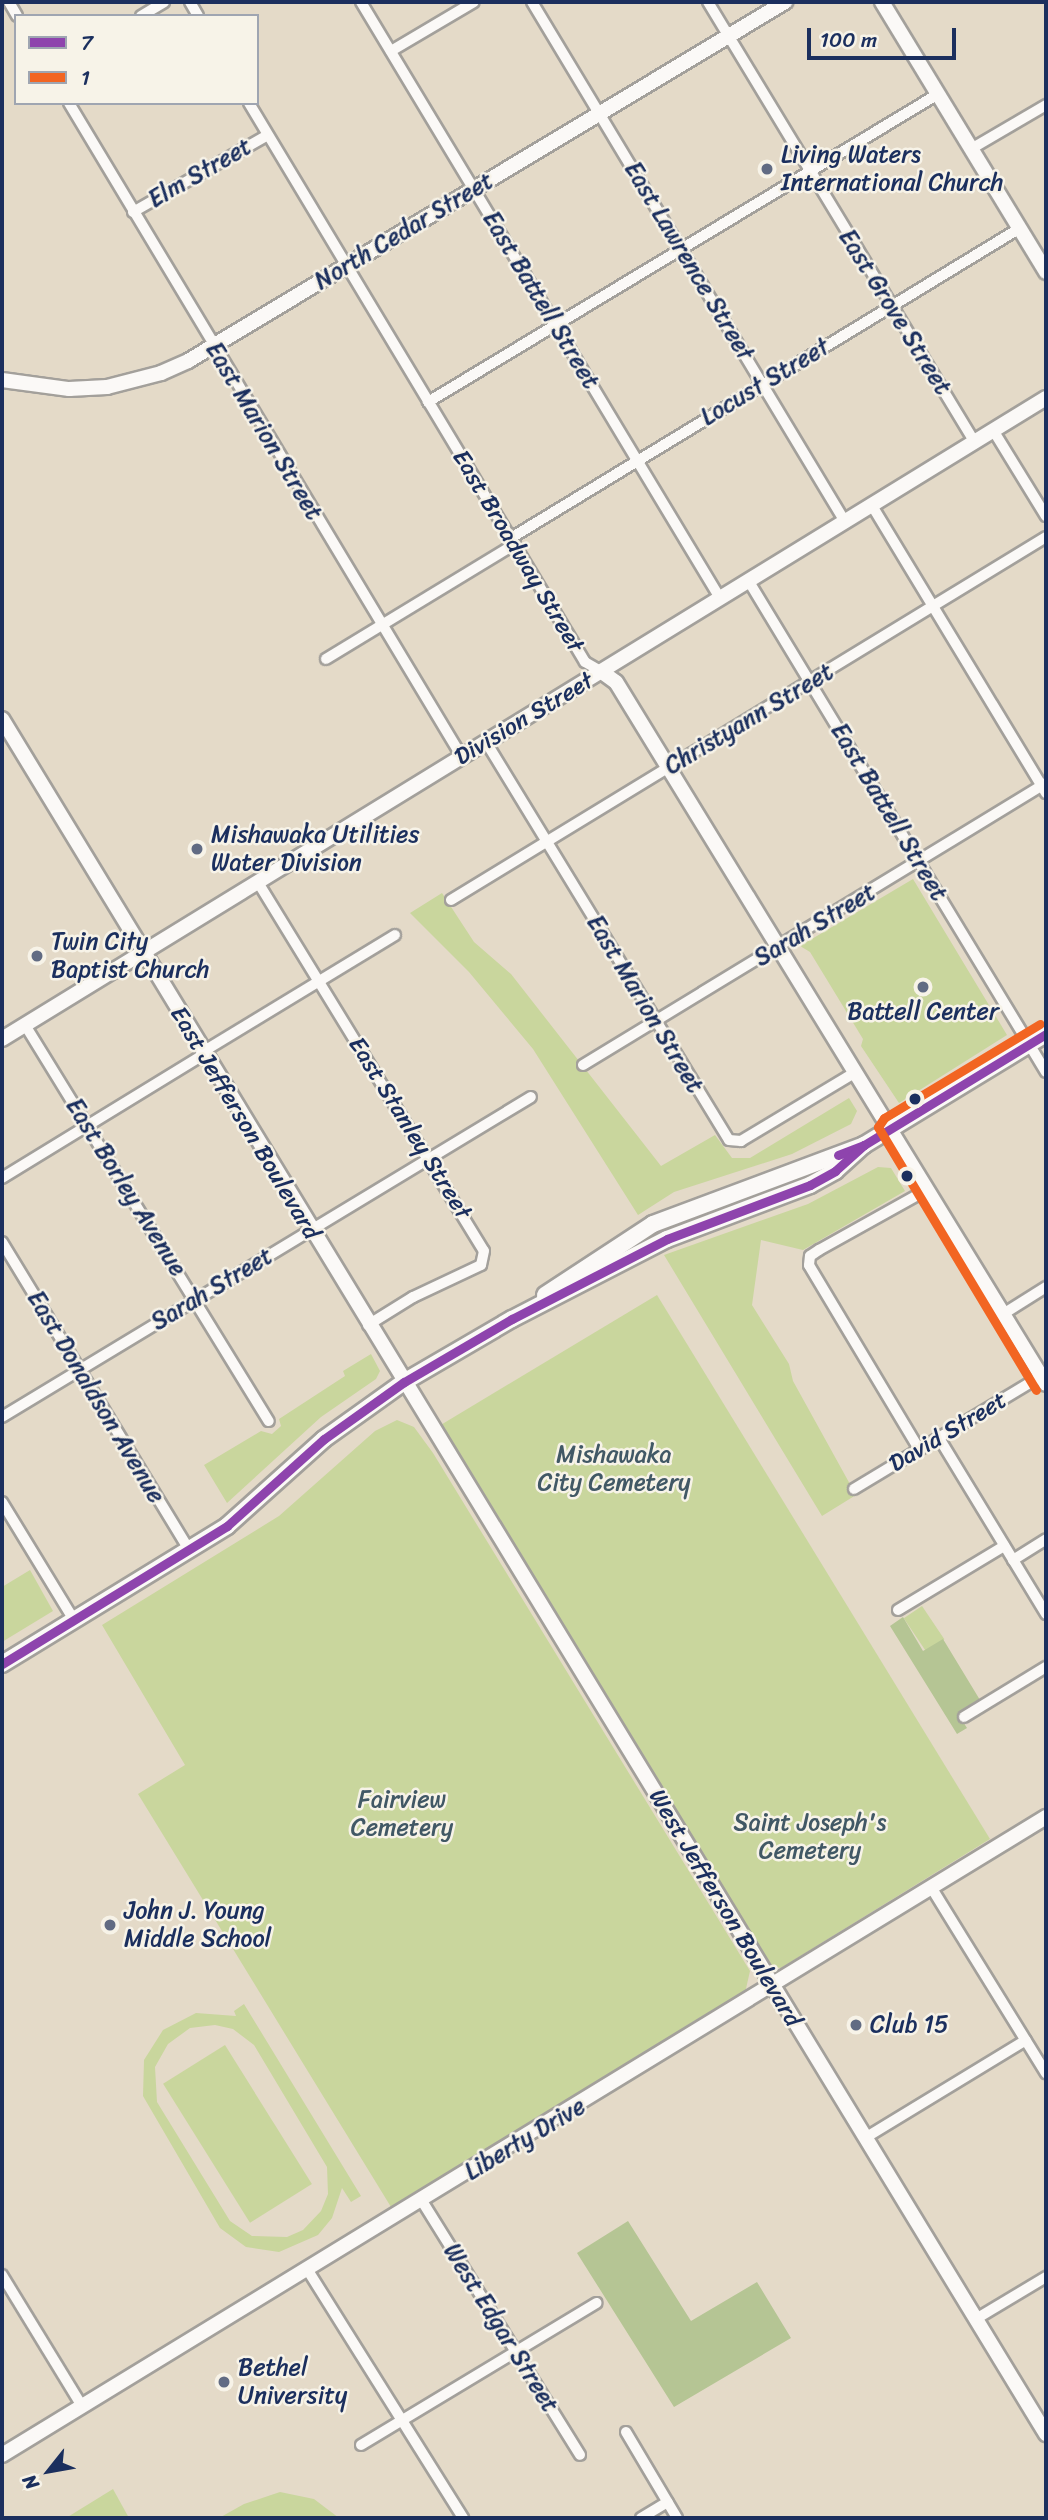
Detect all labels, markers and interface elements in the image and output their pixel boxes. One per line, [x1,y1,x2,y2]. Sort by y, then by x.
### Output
legend [14,14,259,105]
scale bar [810,14,959,58]
text: 100 m [820,21,877,59]
text: 7 [81,24,93,62]
text: 1 [81,59,90,97]
street label: Elm Street [143,132,257,214]
place label: Living Waters International Church [781,141,1003,197]
street label: East Lawrence Street [618,156,760,366]
marker: Living Waters International Church [759,161,775,177]
street label: North Cedar Street [308,166,500,296]
street label: East Battell Street [477,206,605,394]
street label: East Grove Street [833,224,957,400]
street label: Locust Street [696,332,834,432]
street label: East Marion Street [200,337,328,525]
street label: East Broadway Street [446,444,590,658]
street label: Christyann Street [660,658,838,780]
street label: Division Street [449,666,599,772]
street label: East Battell Street [825,718,953,906]
place label: Mishawaka Utilities Water Division [211,821,419,877]
marker: Mishawaka Utilities Water Division [189,841,205,857]
street label: Sarah Street [749,877,881,973]
street label: East Marion Street [581,910,709,1098]
place label: Twin City Baptist Church [51,928,209,984]
marker: Twin City Baptist Church [29,948,45,964]
marker: Battell Center [915,979,931,995]
place label: Battell Center [847,998,999,1026]
street label: East Jefferson Boulevard [164,1001,326,1245]
street label: East Stanley Street [342,1031,478,1225]
unlabelled marker [908,1092,922,1106]
street label: East Borley Avenue [60,1093,192,1281]
unlabelled marker [900,1169,914,1183]
street label: Sarah Street [146,1241,278,1337]
street label: East Donaldson Avenue [21,1285,171,1509]
street label: David Street [884,1385,1012,1479]
park label: Mishawaka City Cemetery [537,1441,691,1497]
street label: West Jefferson Boulevard [643,1784,807,2032]
park label: Fairview Cemetery [351,1786,453,1842]
park label: Saint Joseph's Cemetery [732,1809,888,1865]
place label: John J. Young Middle School [124,1897,272,1953]
marker: John J. Young Middle School [102,1917,118,1933]
place label: Club 15 [870,2011,949,2039]
marker: Club 15 [848,2017,864,2033]
street label: Liberty Drive [459,2092,591,2186]
street label: West Edgar Street [437,2238,565,2418]
place label: Bethel University [238,2354,347,2410]
marker: Bethel University [216,2374,232,2390]
north arrow [14,2436,84,2506]
text: N [13,2468,48,2496]

